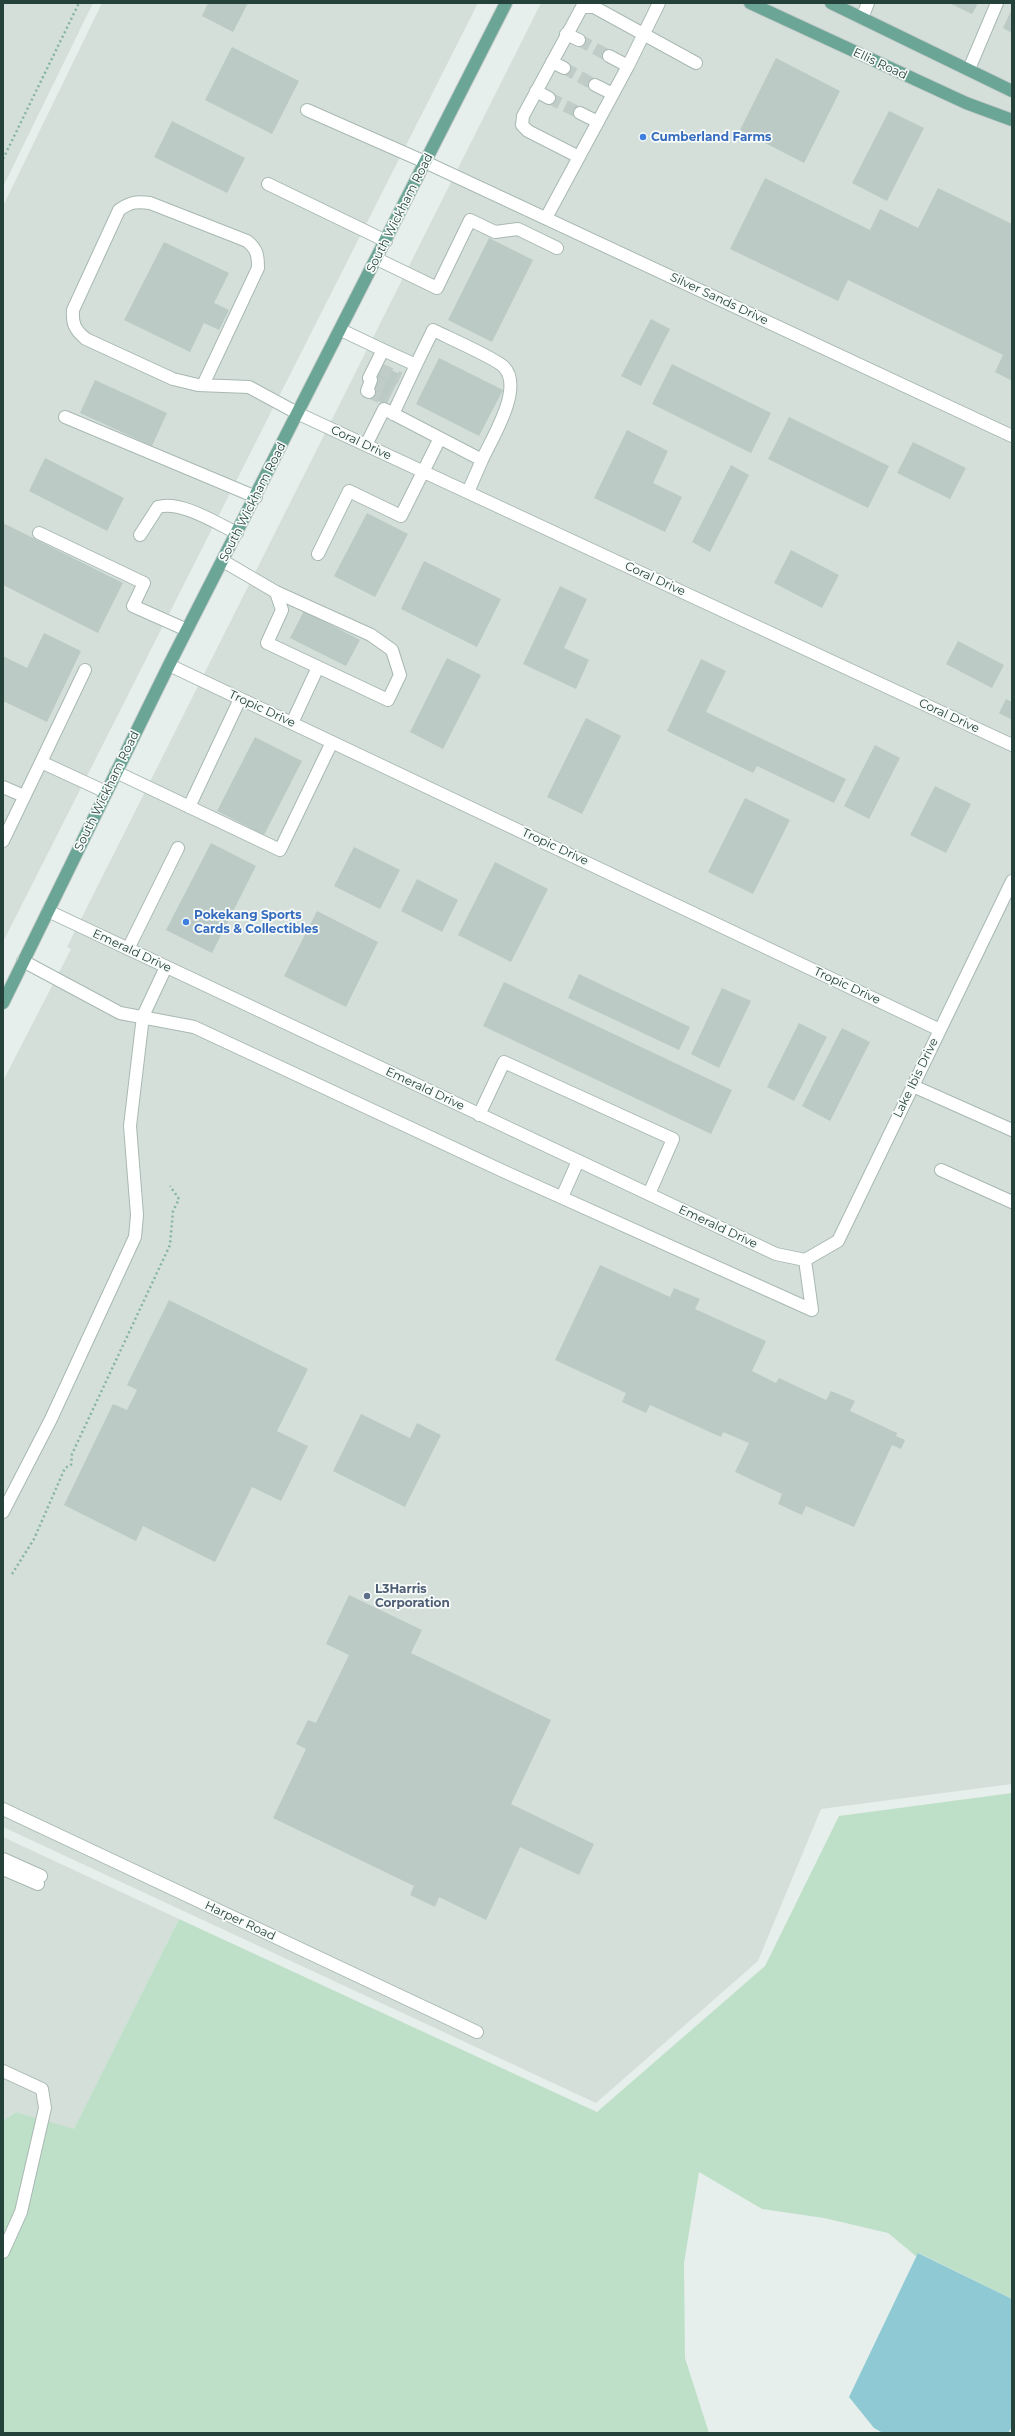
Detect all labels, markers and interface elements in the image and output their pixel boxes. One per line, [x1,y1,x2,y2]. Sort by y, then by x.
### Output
street label: Ellis Road [851,45,909,83]
place label: Cumberland Farms [651,130,771,144]
marker: Cumberland Farms [638,132,648,142]
street label: South Wickham Road [364,151,436,275]
street label: Silver Sands Drive [668,270,770,328]
street label: Coral Drive [329,423,393,463]
street label: South Wickham Road [217,440,289,564]
street label: Coral Drive [623,559,687,599]
street label: Tropic Drive [227,687,297,731]
street label: Coral Drive [917,696,981,736]
street label: South Wickham Road [72,729,142,853]
street label: Tropic Drive [520,825,590,869]
place label: Pokekang Sports Cards & Collectibles [194,908,318,936]
marker: Pokekang Sports Cards & Collectibles [181,917,191,927]
street label: Emerald Drive [90,926,174,976]
street label: Tropic Drive [812,964,882,1008]
street label: Lake Ibis Drive [890,1036,942,1120]
street label: Emerald Drive [383,1064,467,1114]
street label: Emerald Drive [676,1202,760,1252]
place label: L3Harris Corporation [375,1582,450,1610]
marker: L3Harris Corporation [362,1591,372,1601]
street label: Harper Road [202,1898,278,1944]

